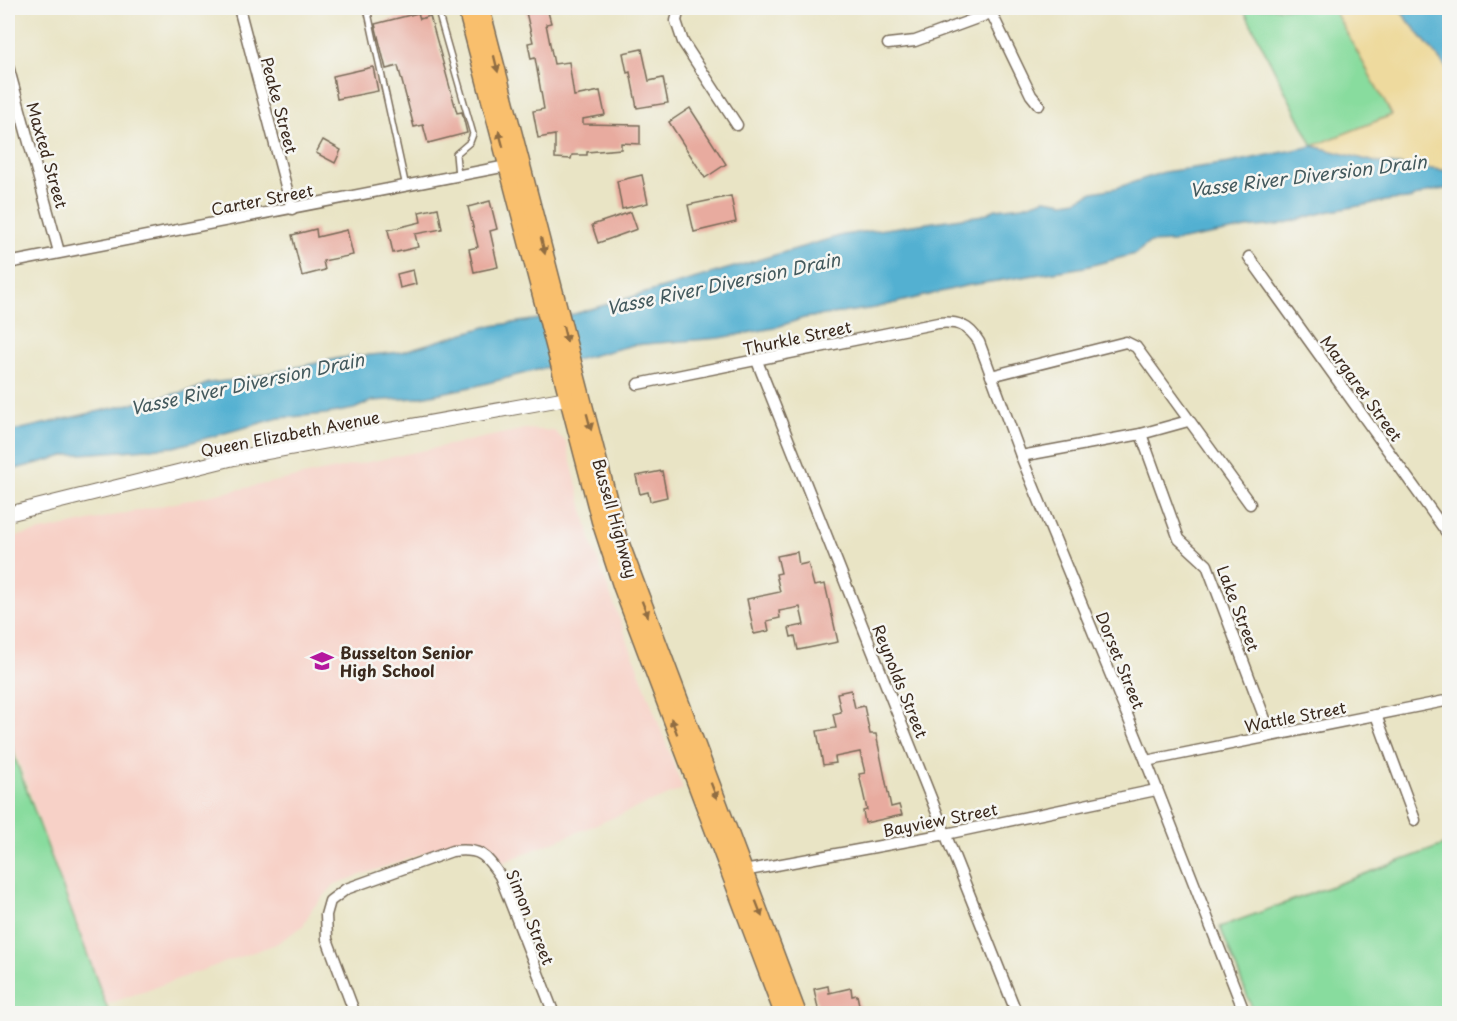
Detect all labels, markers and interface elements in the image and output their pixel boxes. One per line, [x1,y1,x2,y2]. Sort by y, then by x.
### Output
street label: Peake Street [256,54,305,156]
one-way arrow [491,55,501,73]
street label: Maxted Street [21,99,75,211]
one-way arrow [496,130,505,148]
water label: Vasse River Diversion Drain [1188,147,1429,203]
street label: Carter Street [209,177,316,221]
one-way arrow [538,237,548,255]
water label: Vasse River Diversion Drain [604,245,844,321]
street label: Thurkle Street [741,314,854,360]
one-way arrow [561,325,570,343]
street label: Margaret Street [1315,330,1409,446]
water label: Vasse River Diversion Drain [128,345,368,421]
street label: Queen Elizabeth Avenue [198,404,382,462]
one-way arrow [585,413,594,431]
street label: Bussell Highway [587,455,645,581]
street label: Lake Street [1212,562,1266,654]
one-way arrow [640,600,650,618]
street label: Dorset Street [1091,608,1152,713]
street label: Reynolds Street [867,621,935,742]
place label: Busselton Senior High School [340,640,474,682]
school or university icon: Busselton Senior High School [309,648,335,674]
street label: Wattle Street [1242,694,1348,738]
one-way arrow [668,717,678,735]
one-way arrow [710,782,719,800]
street label: Bayview Street [881,796,1000,842]
street label: Simon Street [501,866,561,969]
one-way arrow [754,900,764,918]

